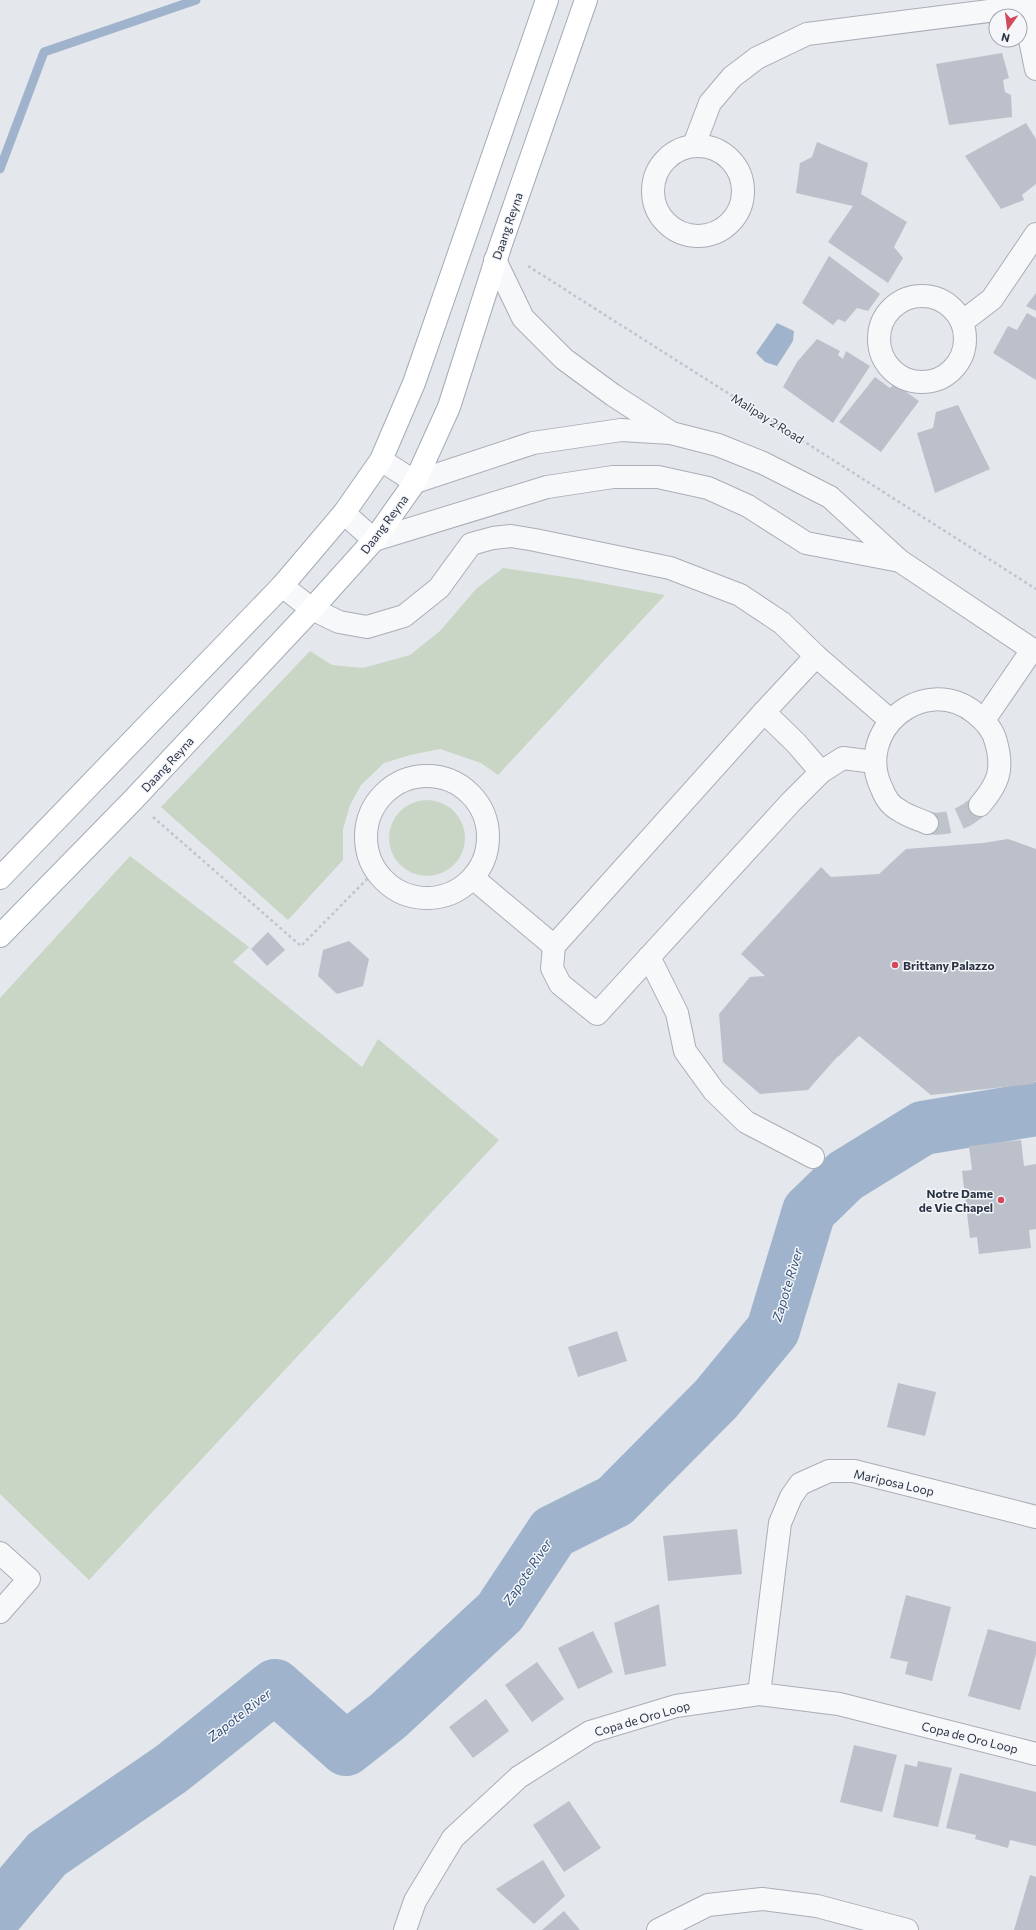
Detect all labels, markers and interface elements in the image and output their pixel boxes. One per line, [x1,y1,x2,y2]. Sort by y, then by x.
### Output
north arrow [988,8,1028,48]
text: N [1000,31,1011,45]
street label: Daang Reyna [489,191,525,261]
street label: Malipay 2 Road [729,390,807,446]
street label: Daang Reyna [357,492,411,556]
street label: Daang Reyna [138,734,196,794]
place label: Brittany Palazzo [903,958,995,972]
marker: Brittany Palazzo [890,960,900,970]
place label: Notre Dame de Vie Chapel [919,1186,993,1214]
marker: Notre Dame de Vie Chapel [996,1195,1006,1205]
water label: Zapote River [768,1246,806,1325]
street label: Mariposa Loop [852,1466,936,1498]
water label: Zapote River [499,1535,555,1609]
water label: Zapote River [203,1685,274,1745]
street label: Copa de Oro Loop [593,1698,691,1738]
street label: Copa de Oro Loop [920,1718,1020,1756]

